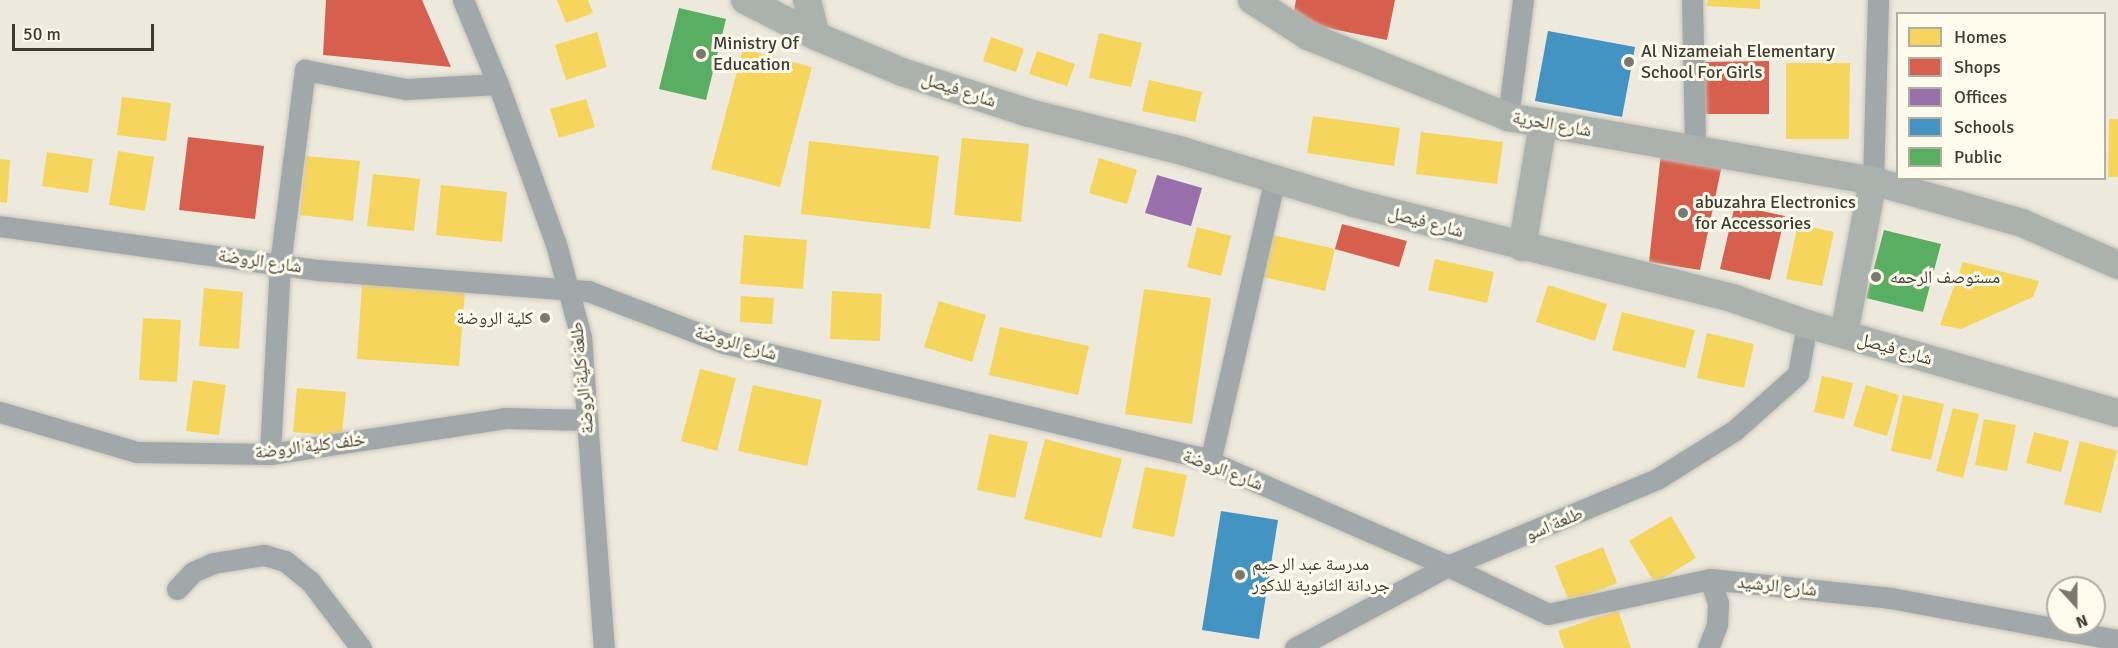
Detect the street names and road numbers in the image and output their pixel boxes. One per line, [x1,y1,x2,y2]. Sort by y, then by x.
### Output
street label: شارع فيصل [919,68,999,112]
street label: شارع الحرية [1511,106,1593,142]
street label: شارع فيصل [1386,202,1466,242]
street label: شارع الروضة [217,244,303,278]
street label: طلعة كلية الروضة [565,321,599,435]
street label: شارع الروضة [693,321,779,365]
street label: شارع فيصل [1855,328,1935,370]
street label: خلف كلية الروضة [254,429,366,463]
street label: شارع الروضة [1180,445,1266,495]
street label: طلعة اسو [1522,502,1586,546]
street label: شارع الرشيد [1736,571,1818,601]

